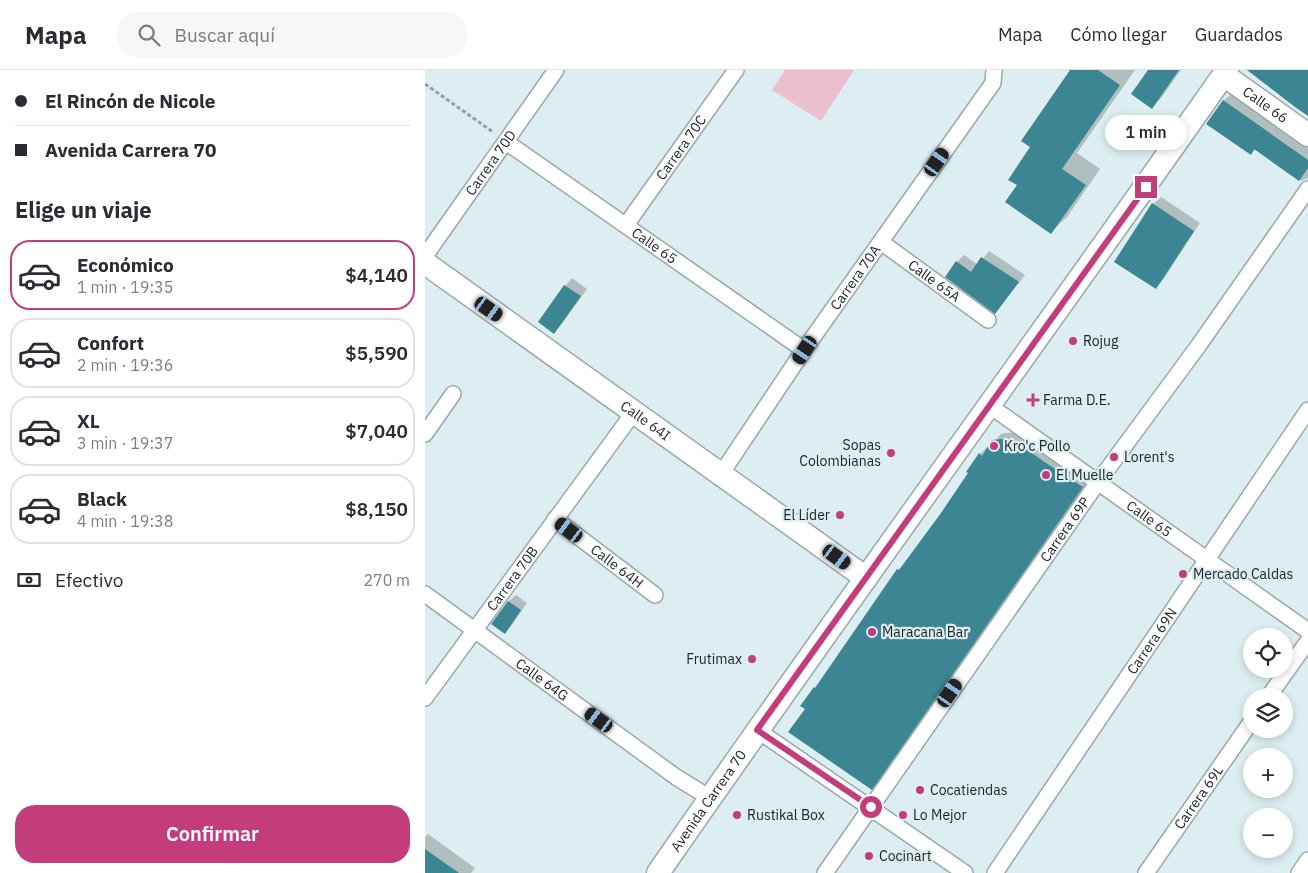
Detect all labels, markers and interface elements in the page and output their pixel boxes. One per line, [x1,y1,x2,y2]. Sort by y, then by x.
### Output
search box [117,12,467,57]
text: Mapa [25,19,87,51]
icon: search [135,21,163,49]
text: Buscar aquí [175,23,275,47]
text: Mapa [998,23,1042,46]
text: Cómo llegar [1070,23,1167,46]
text: Guardados [1195,23,1283,46]
street label: Calle 66 [1239,82,1292,127]
text: El Rincón de Nicole [45,89,215,113]
street label: Carrera 70C [652,111,710,184]
callout: 1 min [1105,114,1187,150]
text: 1 min [1125,122,1167,142]
street label: Carrera 70D [461,126,520,199]
text: Avenida Carrera 70 [45,138,216,162]
car [922,145,951,179]
route end [1135,176,1157,198]
text: Elige un viaje [15,195,152,224]
street label: Calle 65 [628,223,681,268]
street label: Carrera 70A [826,241,885,314]
icon: car [17,253,62,298]
text: Económico [77,253,174,277]
street label: Calle 65A [905,256,964,306]
text: $4,140 [345,263,408,287]
text: 1 min · 19:35 [77,277,173,297]
car [472,294,505,324]
icon: car [17,331,62,376]
text: Confort [77,331,144,355]
place label: Rojug [1083,332,1119,350]
car [790,333,819,367]
marker: Rojug [1067,335,1079,347]
text: $5,590 [345,341,408,365]
text: 2 min · 19:36 [77,355,173,375]
place label: Farma D.E. [1043,391,1111,409]
marker: Farma D.E. [1027,394,1039,406]
street label: Calle 64I [617,397,674,444]
icon: car [17,409,62,454]
text: XL [77,409,100,433]
text: $7,040 [345,419,408,443]
text: 3 min · 19:37 [77,433,173,453]
place label: Sopas Colombianas [799,436,881,470]
place label: Kro'c Pollo [1004,437,1070,455]
marker: Kro'c Pollo [988,440,1000,452]
marker: Sopas Colombianas [885,447,897,459]
place label: Lorent's [1124,448,1175,466]
marker: Lorent's [1108,451,1120,463]
place label: El Muelle [1056,466,1114,484]
marker: El Muelle [1040,469,1052,481]
icon: car [17,487,62,532]
text: Black [77,487,127,511]
street label: Carrera 69P [1036,493,1094,565]
street label: Calle 65 [1123,496,1175,541]
text: $8,150 [345,497,408,521]
place label: El Líder [783,506,830,524]
marker: El Líder [834,509,846,521]
text: 4 min · 19:38 [77,511,173,531]
car [552,515,585,545]
street label: Calle 64H [587,540,647,592]
car [820,542,853,572]
street label: Carrera 70B [483,543,542,614]
place label: Mercado Caldas [1193,565,1293,583]
icon: cash [15,566,43,594]
text: Efectivo [55,568,123,592]
marker: Mercado Caldas [1177,568,1189,580]
text: 270 m [363,570,410,590]
street label: Carrera 69N [1123,604,1181,678]
place label: Maracana Bar [882,623,968,641]
marker: Maracana Bar [866,626,878,638]
map controls [1243,628,1293,858]
button: locate [1243,628,1293,678]
place label: Frutimax [686,650,742,668]
marker: Frutimax [746,653,758,665]
street label: Calle 64G [512,654,572,705]
car [935,676,964,710]
button: layers [1243,688,1293,738]
car [582,705,615,735]
street label: Avenida Carrera 70 [666,746,750,855]
button: + [1243,748,1293,798]
street label: Carrera 69L [1170,762,1227,833]
place label: Cocatiendas [930,781,1008,799]
marker: Cocatiendas [914,784,926,796]
route start [860,796,882,818]
button: Confirmar [15,805,410,863]
place label: Rustikal Box [747,806,825,824]
place label: Lo Mejor [913,806,967,824]
button: − [1243,808,1293,858]
marker: Rustikal Box [731,809,743,821]
marker: Lo Mejor [897,809,909,821]
place label: Cocinart [879,847,932,865]
marker: Cocinart [863,850,875,862]

